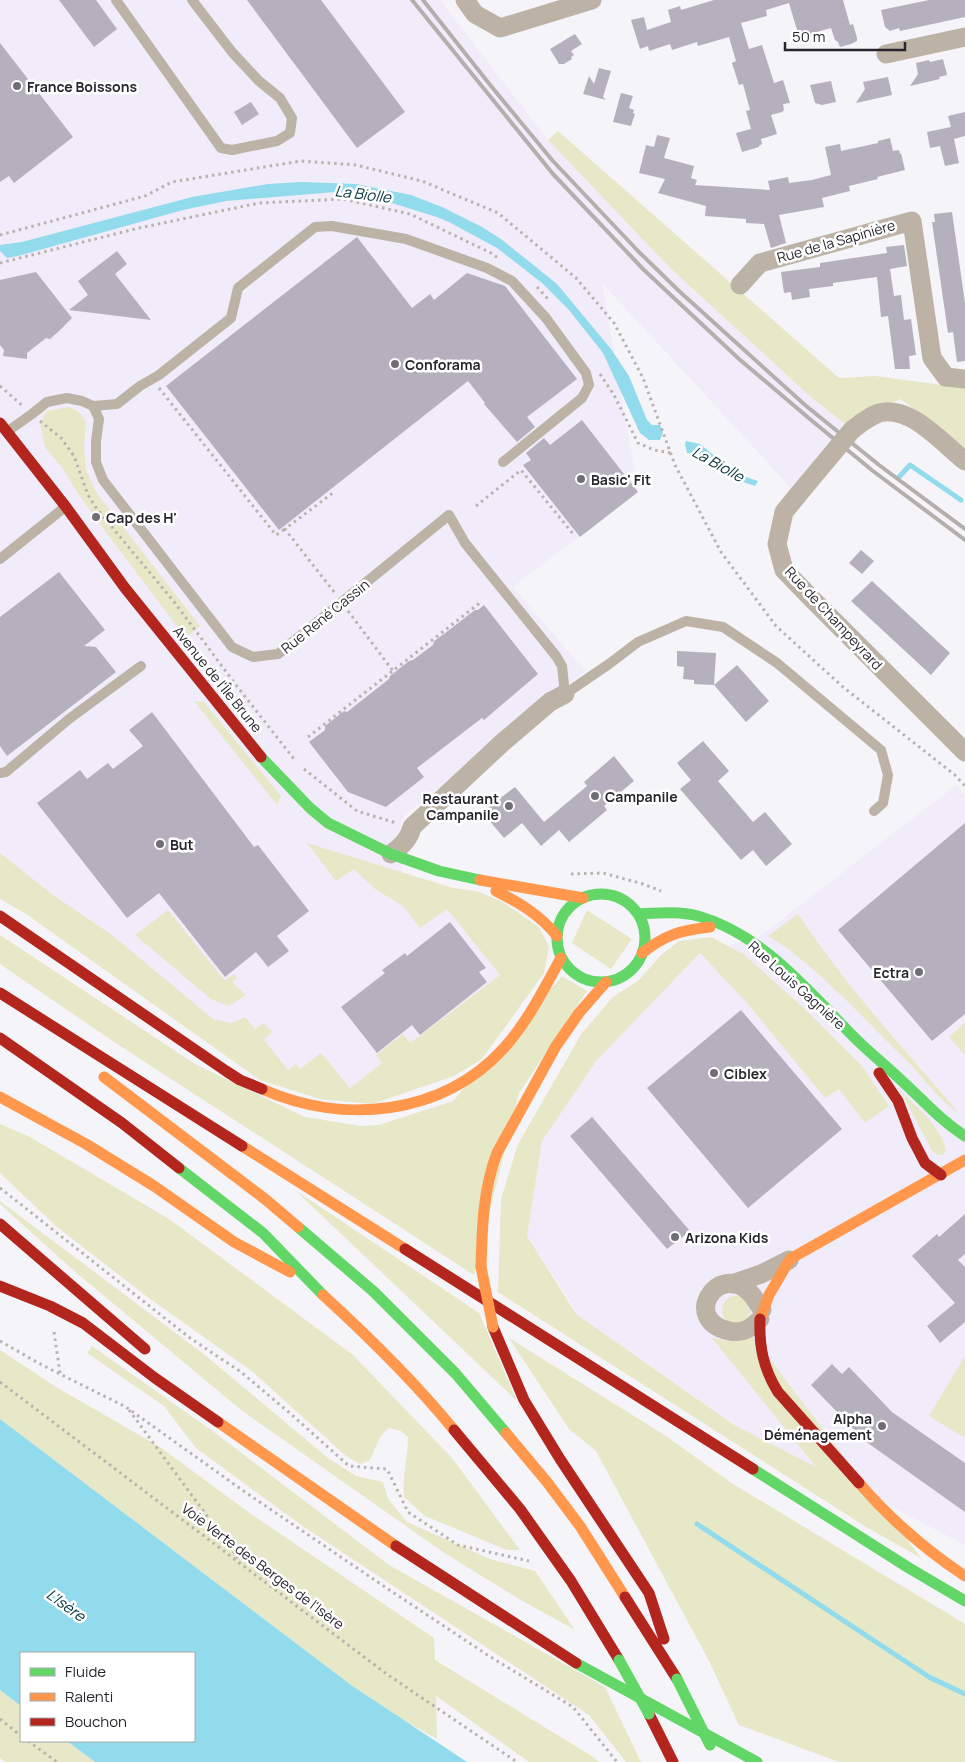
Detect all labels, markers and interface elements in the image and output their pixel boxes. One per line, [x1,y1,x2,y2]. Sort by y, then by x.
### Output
scale bar [785,20,905,52]
text: 50 m [792,26,826,47]
place label: France Boissons [27,77,138,96]
marker: France Boissons [11,80,23,92]
water label: La Biolle [334,180,393,208]
street label: Rue de la Sapinière [775,215,897,267]
place label: Conforama [405,355,481,374]
marker: Conforama [389,358,401,370]
water label: La Biolle [688,441,749,487]
place label: Basic' Fit [591,470,651,489]
marker: Basic' Fit [575,473,587,485]
place label: Cap des H' [106,508,177,527]
marker: Cap des H' [90,511,102,523]
street label: Rue de Champeyrard [781,562,887,674]
street label: Rue René Cassin [277,575,373,657]
street label: Avenue de l'Île Brune [169,622,267,736]
place label: Campanile [605,787,678,806]
place label: Restaurant Campanile [423,789,499,824]
marker: Campanile [589,790,601,802]
marker: Restaurant Campanile [503,800,515,812]
place label: But [170,835,194,854]
marker: But [154,838,166,850]
street label: Rue Louis Gagnière [745,936,849,1034]
place label: Ectra [873,963,909,982]
marker: Ectra [913,966,925,978]
place label: Ciblex [724,1064,767,1083]
marker: Ciblex [708,1067,720,1079]
place label: Arizona Kids [685,1228,769,1247]
marker: Arizona Kids [669,1231,681,1243]
place label: Alpha Déménagement [764,1409,872,1444]
marker: Alpha Déménagement [876,1420,888,1432]
street label: Voie Verte des Berges de l'Isère [178,1499,348,1633]
water label: L'Isère [42,1584,91,1627]
legend [20,1652,195,1742]
text: Fluide [65,1661,106,1682]
text: Ralenti [65,1686,113,1707]
text: Bouchon [65,1711,127,1732]

